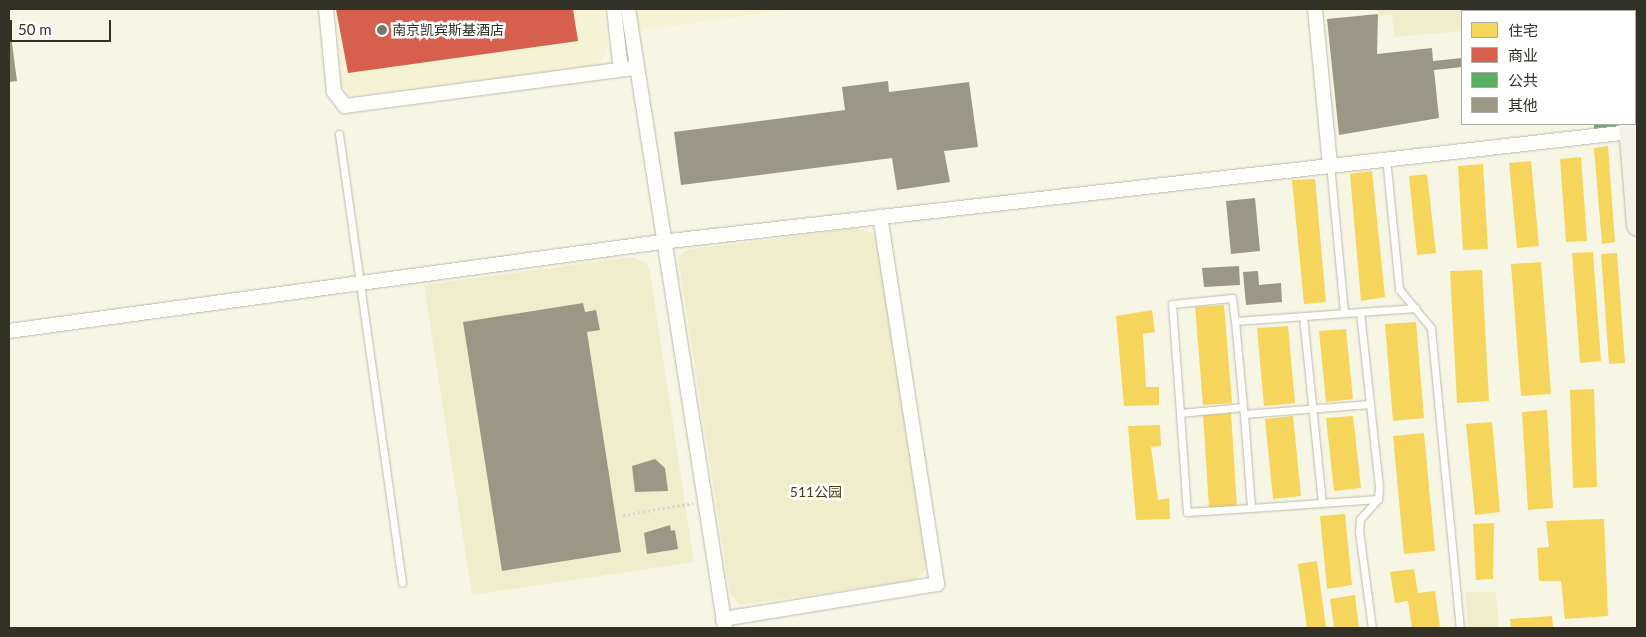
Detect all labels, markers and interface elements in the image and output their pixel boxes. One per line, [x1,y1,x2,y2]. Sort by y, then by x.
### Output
scale bar [12,10,114,42]
legend [1461,10,1636,125]
text: 50 m [18,20,52,38]
text: 住宅 [1508,21,1538,39]
place label: 南京凯宾斯基酒店 [392,22,504,38]
marker: 南京凯宾斯基酒店 [376,24,388,36]
text: 商业 [1508,46,1538,64]
text: 公共 [1508,71,1538,89]
text: 其他 [1508,96,1538,114]
park label: 511公园 [790,484,842,500]

